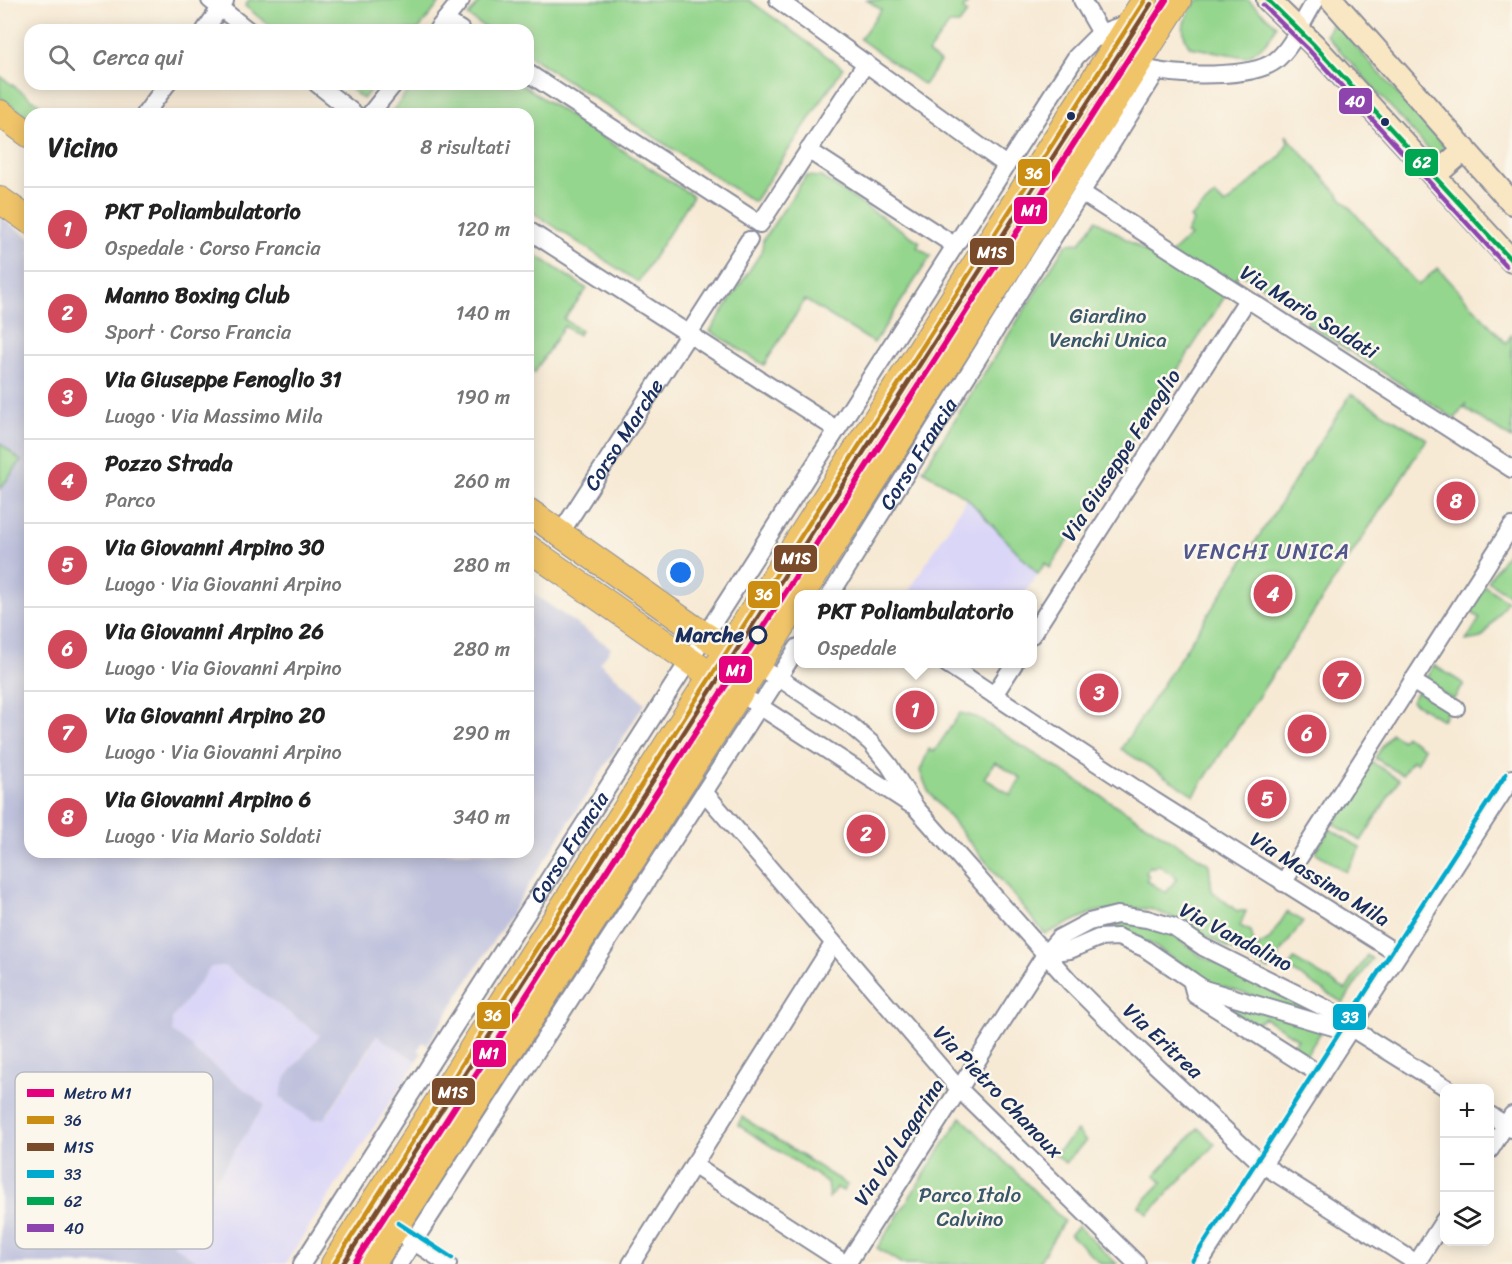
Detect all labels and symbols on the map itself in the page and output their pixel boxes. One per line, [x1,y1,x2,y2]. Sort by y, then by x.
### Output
line badge: 40 [1338,87,1373,115]
text: 40 [1344,87,1365,116]
unlabelled marker [1065,110,1077,122]
unlabelled marker [1379,116,1391,128]
line badge: 62 [1404,148,1439,177]
text: 62 [1412,148,1432,177]
line badge: 36 [1017,158,1051,187]
text: 36 [1024,159,1043,188]
line badge: M1 [1013,196,1048,225]
text: M1 [1020,196,1041,225]
line badge: M1S [969,237,1015,266]
text: M1S [976,238,1007,267]
street label: Via Mario Soldati [1232,254,1387,370]
park label: Giardino Venchi Unica [1049,297,1167,359]
street label: Via Giuseppe Fenoglio [1051,361,1192,549]
street label: Corso Marche [573,371,674,499]
street label: Corso Francia [869,390,968,518]
pin: 8 [1436,478,1476,524]
district label: VENCHI UNICA [1183,532,1351,571]
line badge: M1S [773,544,818,573]
text: M1S [780,544,811,573]
your location [666,558,695,587]
pin: 4 [1254,572,1292,616]
line badge: 36 [747,580,781,609]
text: 36 [754,580,773,609]
place label: Marche [674,616,744,654]
marker: Marche [749,626,767,644]
line badge: M1 [718,655,753,684]
text: M1 [725,656,746,685]
pin: 7 [1322,658,1362,702]
pin: 3 [1080,670,1118,716]
pin: 1 [896,688,934,732]
pin: 6 [1288,712,1326,756]
pin: 5 [1248,776,1286,822]
street label: Corso Francia [519,783,620,911]
pin: 2 [846,812,886,856]
street label: Via Massimo Mila [1242,821,1398,938]
street label: Via Vandalino [1172,891,1300,983]
street label: Via Eritrea [1114,993,1213,1089]
line badge: 36 [476,1001,511,1030]
text: 36 [483,1001,502,1030]
line badge: 33 [1332,1003,1367,1031]
text: 33 [1340,1003,1359,1032]
street label: Via Pietro Chanoux [923,1016,1073,1169]
line badge: M1 [472,1039,507,1068]
text: M1 [478,1039,499,1068]
street label: Via Val Lagarina [843,1070,955,1214]
legend [15,1072,213,1249]
line badge: M1S [431,1077,476,1106]
text: M1S [437,1078,468,1107]
text: Metro M1 [64,1079,132,1108]
text: 36 [64,1106,82,1135]
text: M1S [64,1133,94,1162]
text: 33 [64,1160,82,1189]
park label: Parco Italo Calvino [919,1176,1022,1238]
text: 62 [64,1187,82,1216]
text: 40 [64,1214,84,1243]

